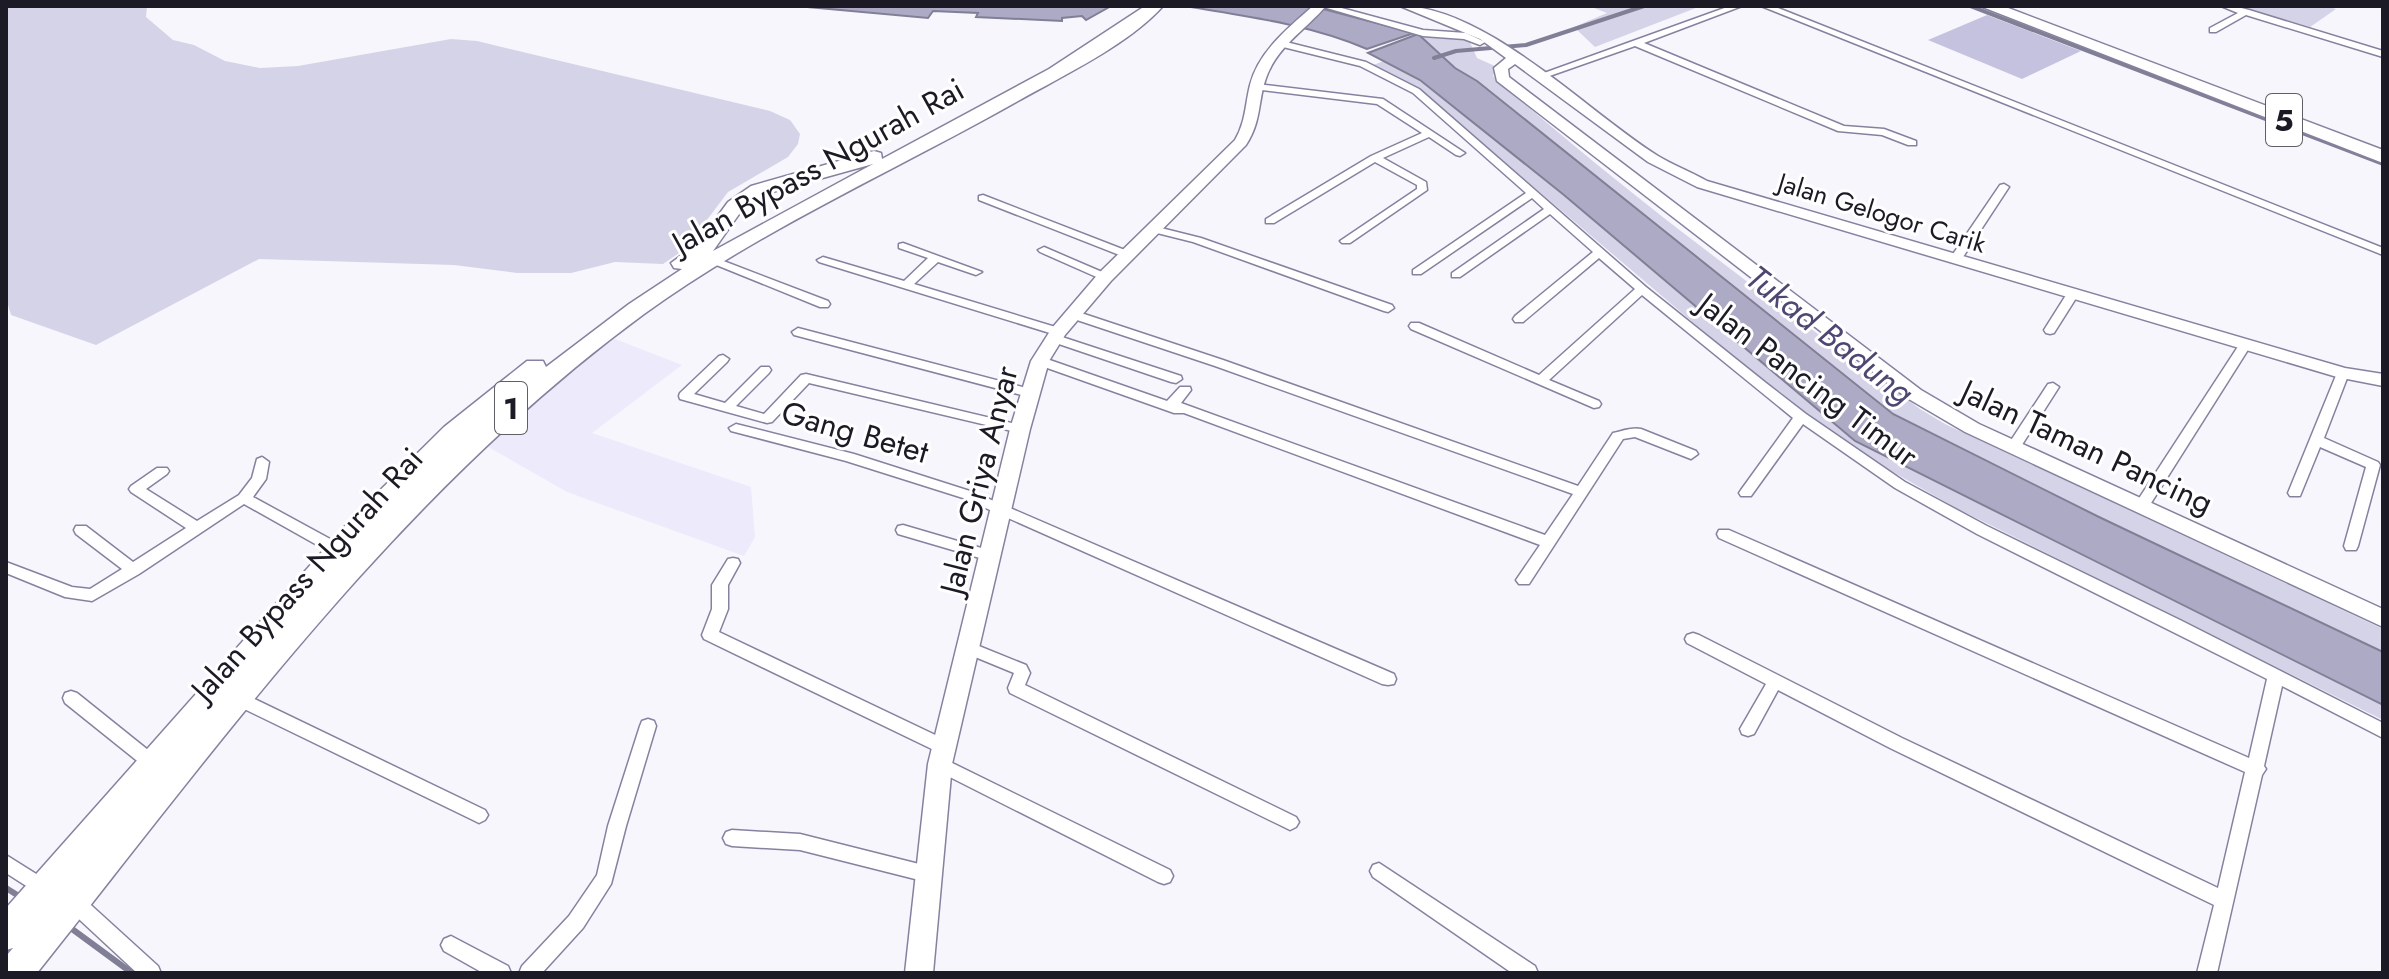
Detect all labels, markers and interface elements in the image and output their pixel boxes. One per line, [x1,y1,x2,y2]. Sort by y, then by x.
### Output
street label: Jalan Bypass Ngurah Rai [660,67,972,267]
road number: 5 [2266,94,2302,146]
street label: Jalan Gelogor Carik [1770,162,1991,263]
water label: Tukad Badung [1735,254,1925,417]
street label: Jalan Pancing Timur [1685,279,1928,478]
street label: Jalan Griya Anyar [927,361,1030,603]
street label: Jalan Taman Pancing [1950,367,2221,526]
road number: 1 [495,382,527,434]
street label: Gang Betet [776,389,934,475]
street label: Jalan Bypass Ngurah Rai [178,437,434,714]

